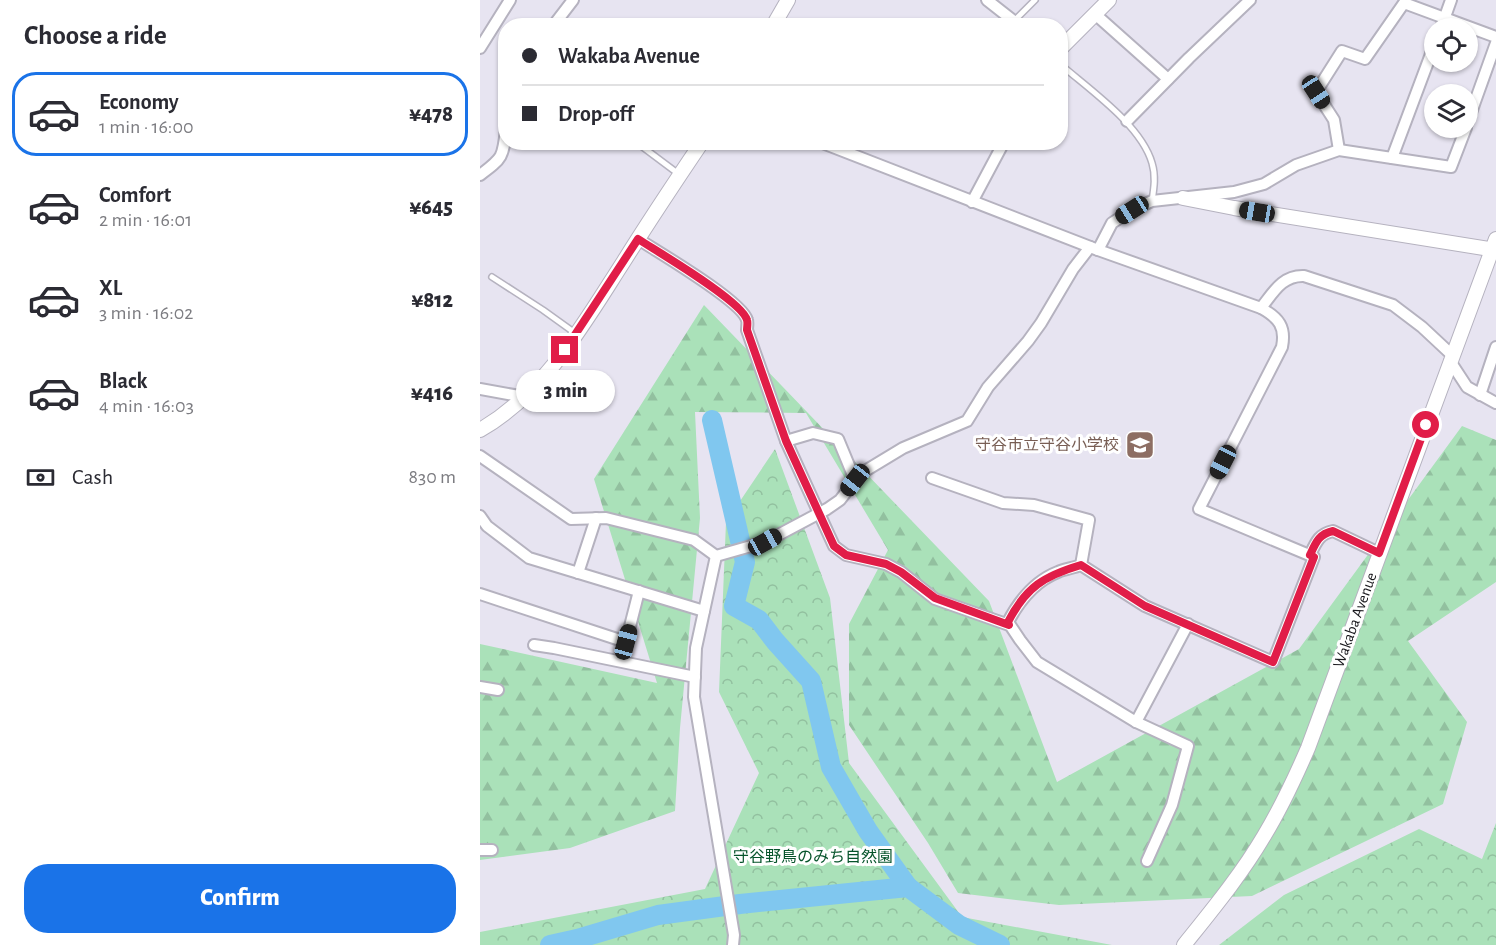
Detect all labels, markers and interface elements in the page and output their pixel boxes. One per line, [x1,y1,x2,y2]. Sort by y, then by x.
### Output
map controls [1424,18,1478,138]
button: locate [1424,18,1478,72]
text: Choose a ride [24,22,167,49]
text: Wakaba Avenue [558,45,700,67]
car [1299,72,1333,112]
button: layers [1424,84,1478,138]
icon: car [27,87,81,141]
text: Economy [99,91,179,113]
text: ¥478 [409,103,453,125]
text: Drop-off [558,103,634,125]
text: 1 min · 16:00 [99,117,194,137]
icon: car [27,180,81,234]
text: Comfort [99,184,171,206]
car [1112,193,1152,227]
text: ¥645 [409,196,453,218]
car [1238,200,1276,224]
text: 2 min · 16:01 [99,210,192,230]
icon: car [27,273,81,327]
text: XL [99,277,122,299]
text: ¥812 [411,289,453,311]
text: 3 min · 16:02 [99,303,193,323]
route end [551,336,578,363]
icon: car [27,366,81,420]
text: Black [99,370,147,392]
callout: 3 min [516,371,614,413]
text: 3 min [543,381,588,401]
text: ¥416 [411,382,453,404]
text: 4 min · 16:03 [99,396,194,416]
route start [1412,411,1439,438]
school or university icon: 守谷市立守谷小学校 [1124,429,1156,461]
place label: 守谷市立守谷小学校 [975,436,1119,453]
car [1207,442,1239,482]
car [837,460,873,500]
icon: cash [24,461,57,494]
text: Cash [72,466,113,488]
text: 830 m [408,467,456,487]
car [745,525,785,559]
street label: Wakaba Avenue [1330,570,1380,670]
car [613,622,639,662]
park label: 守谷野鳥のみち自然園 [733,848,893,865]
button: Confirm [24,864,456,933]

